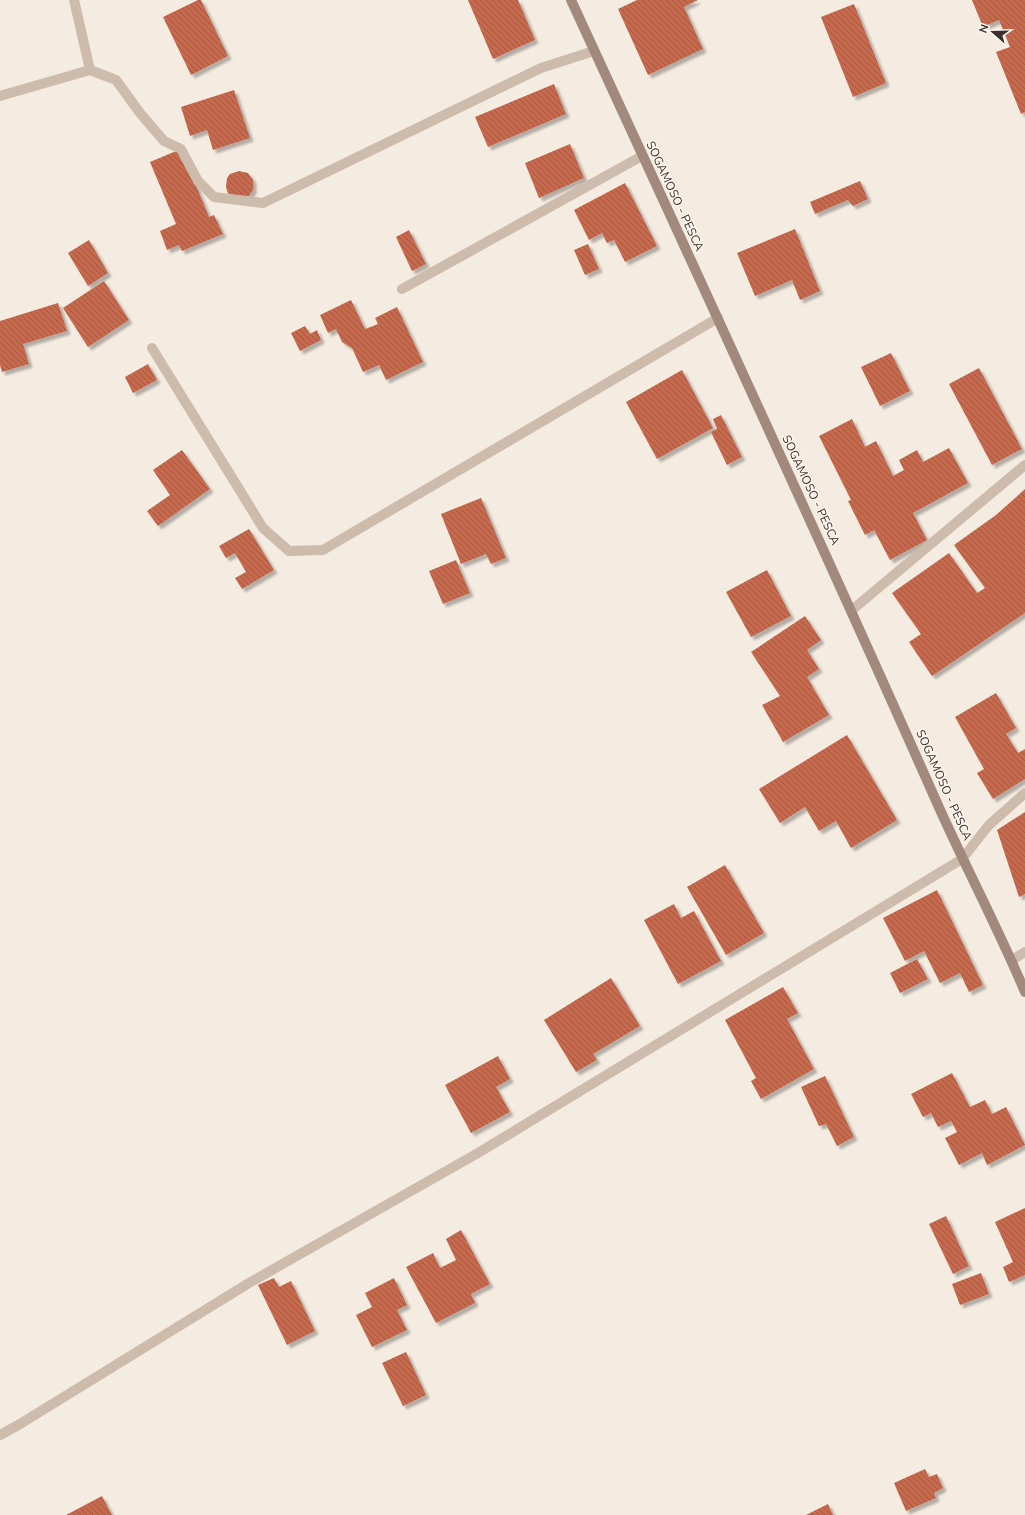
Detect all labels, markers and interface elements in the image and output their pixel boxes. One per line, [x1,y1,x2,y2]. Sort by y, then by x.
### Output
north arrow [973,12,1013,52]
text: N [976,22,993,35]
street label: SOGAMOSO - PESCA [642,138,708,254]
street label: SOGAMOSO - PESCA [778,432,844,548]
street label: SOGAMOSO - PESCA [912,727,976,843]

